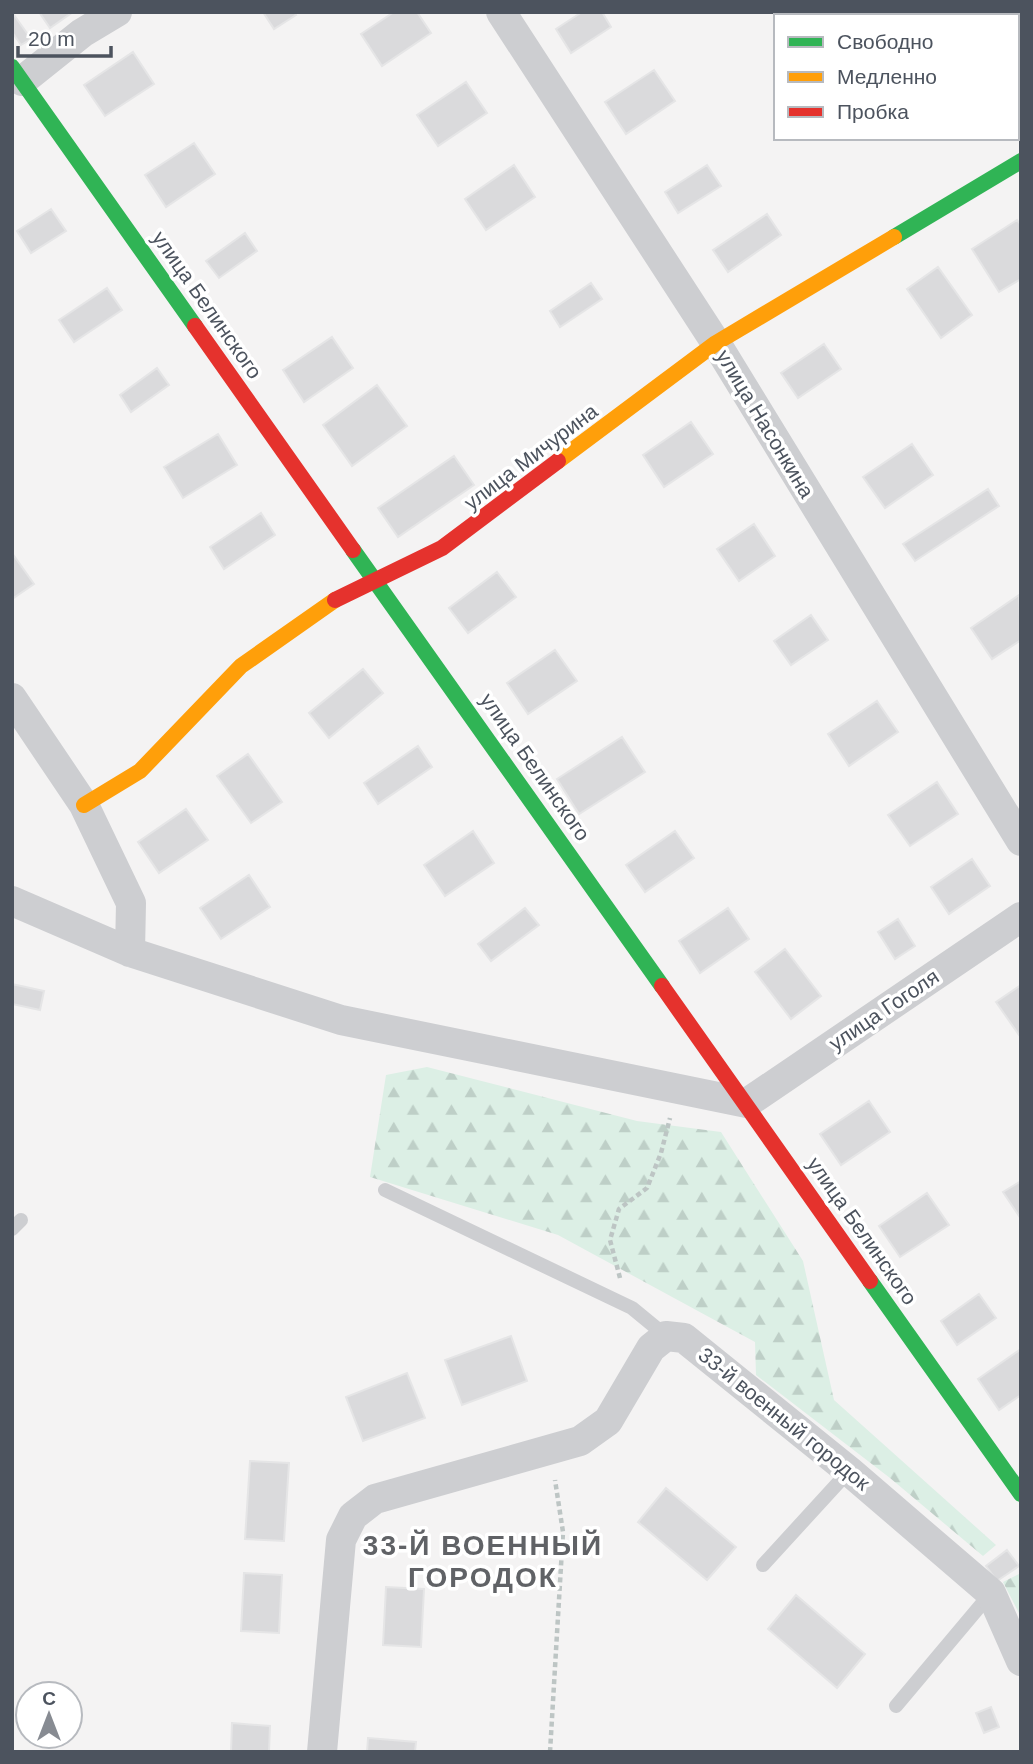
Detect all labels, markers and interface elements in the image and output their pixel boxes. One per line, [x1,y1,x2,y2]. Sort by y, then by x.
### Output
scale bar [18,14,110,58]
legend [774,14,1019,140]
text: 20 m [28,27,75,50]
text: Свободно [837,30,934,53]
text: Медленно [837,65,937,88]
text: Пробка [837,100,909,123]
street label: улица Белинского [148,227,267,383]
street label: улица Насонкина [712,346,819,502]
street label: улица Мичурина [460,399,602,514]
street label: улица Белинского [476,689,595,845]
street label: улица Гоголя [825,964,943,1055]
street label: улица Белинского [803,1153,922,1309]
street label: 33-й военный городок [694,1343,875,1495]
district label: 33-Й ВОЕННЫЙ ГОРОДОК [363,1529,603,1593]
north arrow [14,1680,84,1750]
text: С [42,1688,56,1709]

